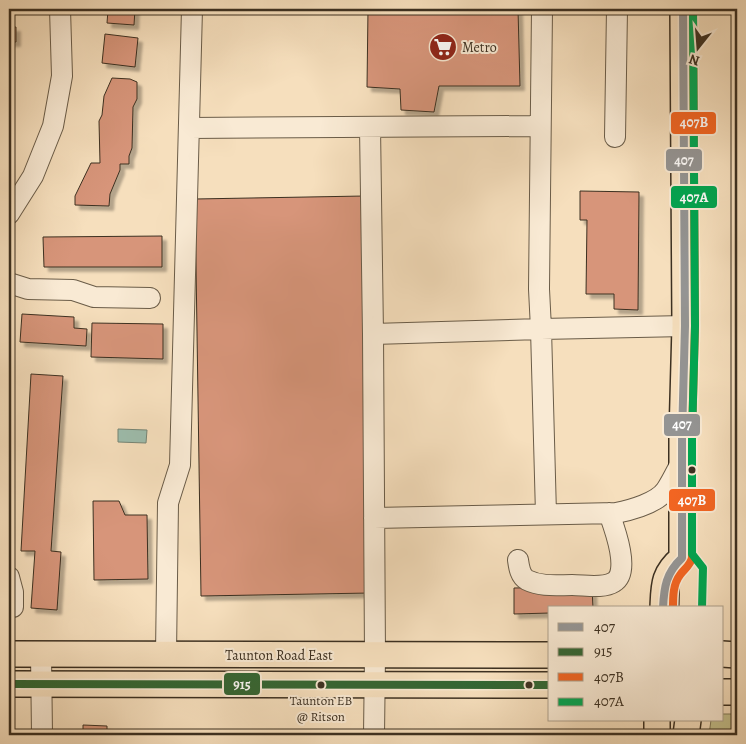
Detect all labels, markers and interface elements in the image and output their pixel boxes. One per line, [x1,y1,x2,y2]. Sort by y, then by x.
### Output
north arrow [674,22,724,72]
supermarket icon: Metro [428,32,458,62]
place label: Metro [462,38,497,57]
text: N [687,49,702,71]
line badge: 407B [670,111,717,135]
text: 407B [680,113,708,132]
line badge: 407 [665,148,703,172]
text: 407 [674,151,694,170]
line badge: 407A [670,185,718,209]
text: 407A [680,188,708,207]
line badge: 407 [663,413,701,437]
text: 407 [672,415,692,434]
unlabelled marker [687,465,697,475]
line badge: 407B [668,488,716,512]
text: 407B [678,491,706,510]
legend [548,606,724,722]
text: 407 [594,617,616,637]
text: 915 [594,641,612,661]
street label: Taunton Road East [225,646,333,665]
text: 407B [594,667,624,687]
line badge: 915 [223,672,261,696]
text: 915 [233,675,251,694]
marker: Taunton EB @ Ritson [316,680,326,690]
unlabelled marker [524,680,534,690]
text: 407A [594,691,624,711]
place label: Taunton EB @ Ritson [290,692,353,725]

